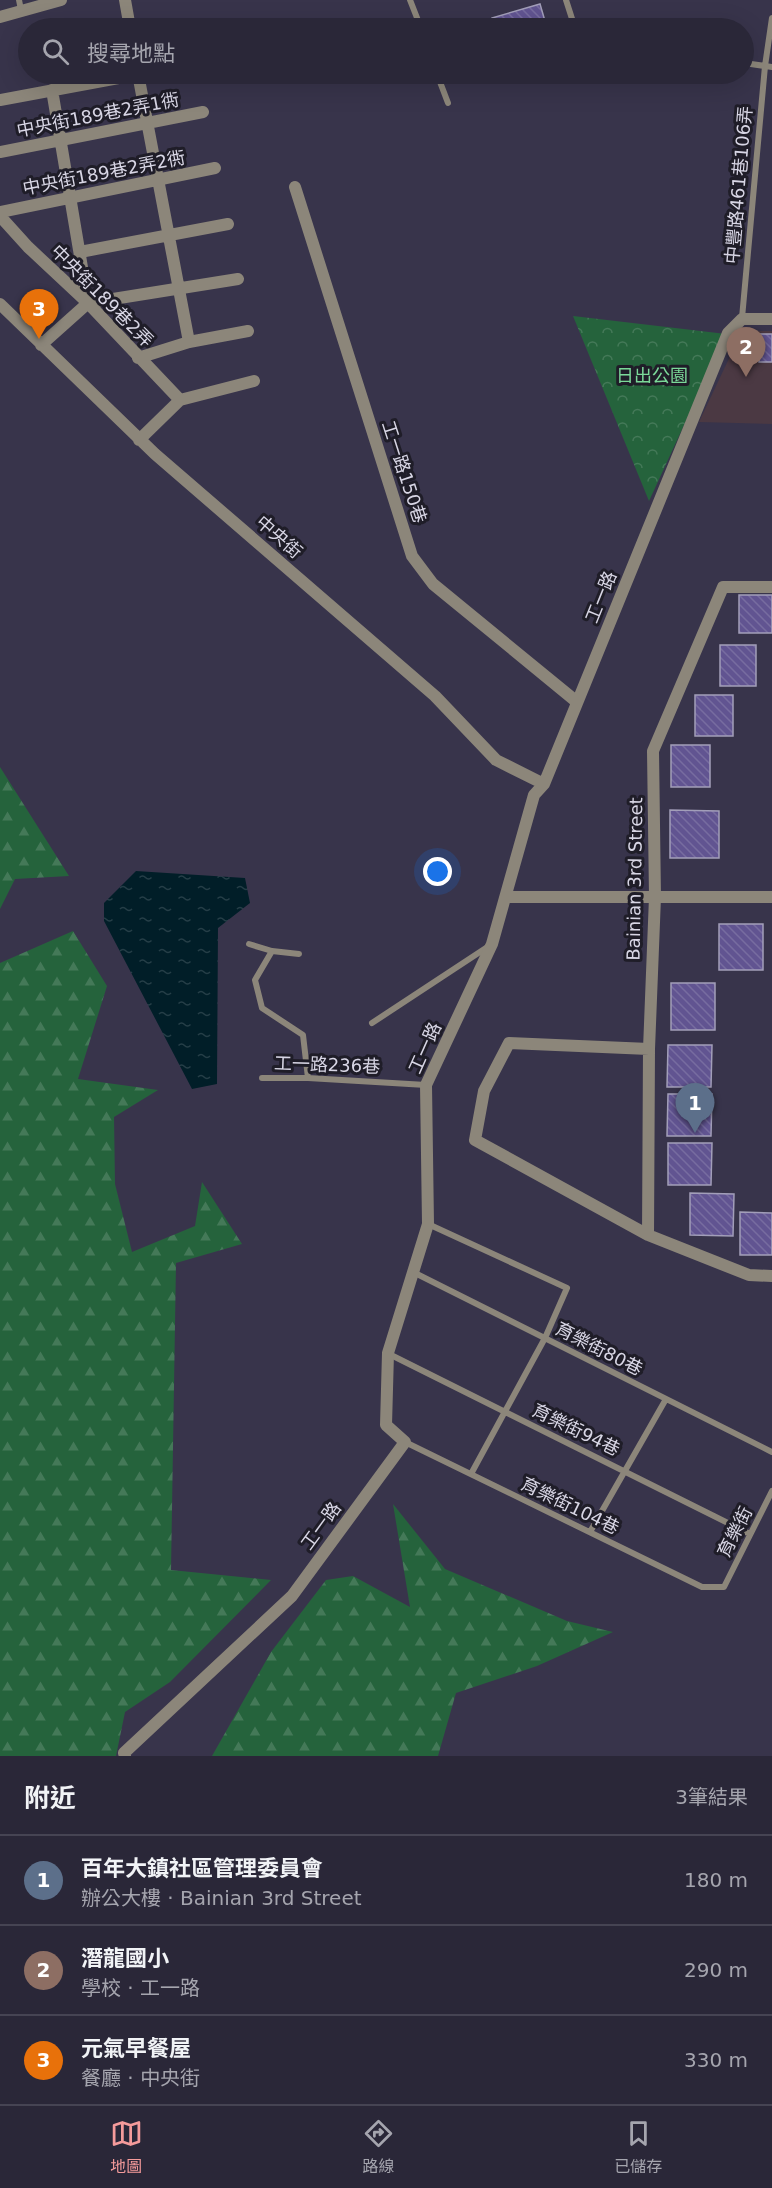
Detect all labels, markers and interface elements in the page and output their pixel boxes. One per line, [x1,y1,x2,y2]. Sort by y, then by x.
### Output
search box [18,18,754,84]
icon: search [39,35,72,68]
text: 搜尋地點 [87,41,175,66]
street label: 中央街189巷2弄1衖 [15,88,181,141]
street label: 中豐路461巷106弄 [721,105,756,265]
street label: 中央街189巷2弄2衖 [21,146,187,199]
street label: 中央街189巷2弄 [47,240,158,351]
pin: 3 [20,290,58,339]
pin: 2 [726,328,766,377]
park label: 日出公園 [616,365,688,386]
street label: 工一路150巷 [378,418,431,526]
street label: 中央街 [252,511,307,562]
street label: 工一路 [581,568,620,626]
street label: Bainian 3rd Street [623,797,646,961]
your location [423,857,452,886]
street label: 工一路 [404,1019,445,1077]
street label: 工一路236巷 [274,1052,381,1077]
pin: 1 [676,1084,714,1133]
street label: 育樂街80巷 [552,1318,646,1379]
street label: 育樂街94巷 [529,1399,623,1460]
street label: 育樂街104巷 [518,1473,623,1538]
street label: 工一路 [296,1498,345,1554]
street label: 育樂街 [713,1503,756,1561]
text: 附近 [24,1783,76,1813]
text: 3筆結果 [675,1785,748,1809]
text: 百年大鎮社區管理委員會 [81,1856,323,1881]
text: 1 [37,1868,50,1892]
text: 180 m [684,1868,748,1892]
text: 辦公大樓 · Bainian 3rd Street [81,1886,362,1910]
text: 潛龍國小 [81,1946,169,1971]
text: 2 [37,1958,50,1982]
text: 290 m [684,1958,748,1982]
text: 學校 · 工一路 [81,1976,200,2000]
text: 元氣早餐屋 [81,2036,191,2061]
text: 3 [37,2048,50,2072]
text: 330 m [684,2048,748,2072]
text: 餐廳 · 中央街 [81,2066,200,2090]
tab: 地圖 [110,2117,143,2177]
tab: 路線 [362,2117,395,2177]
tab: 已儲存 [614,2117,662,2177]

